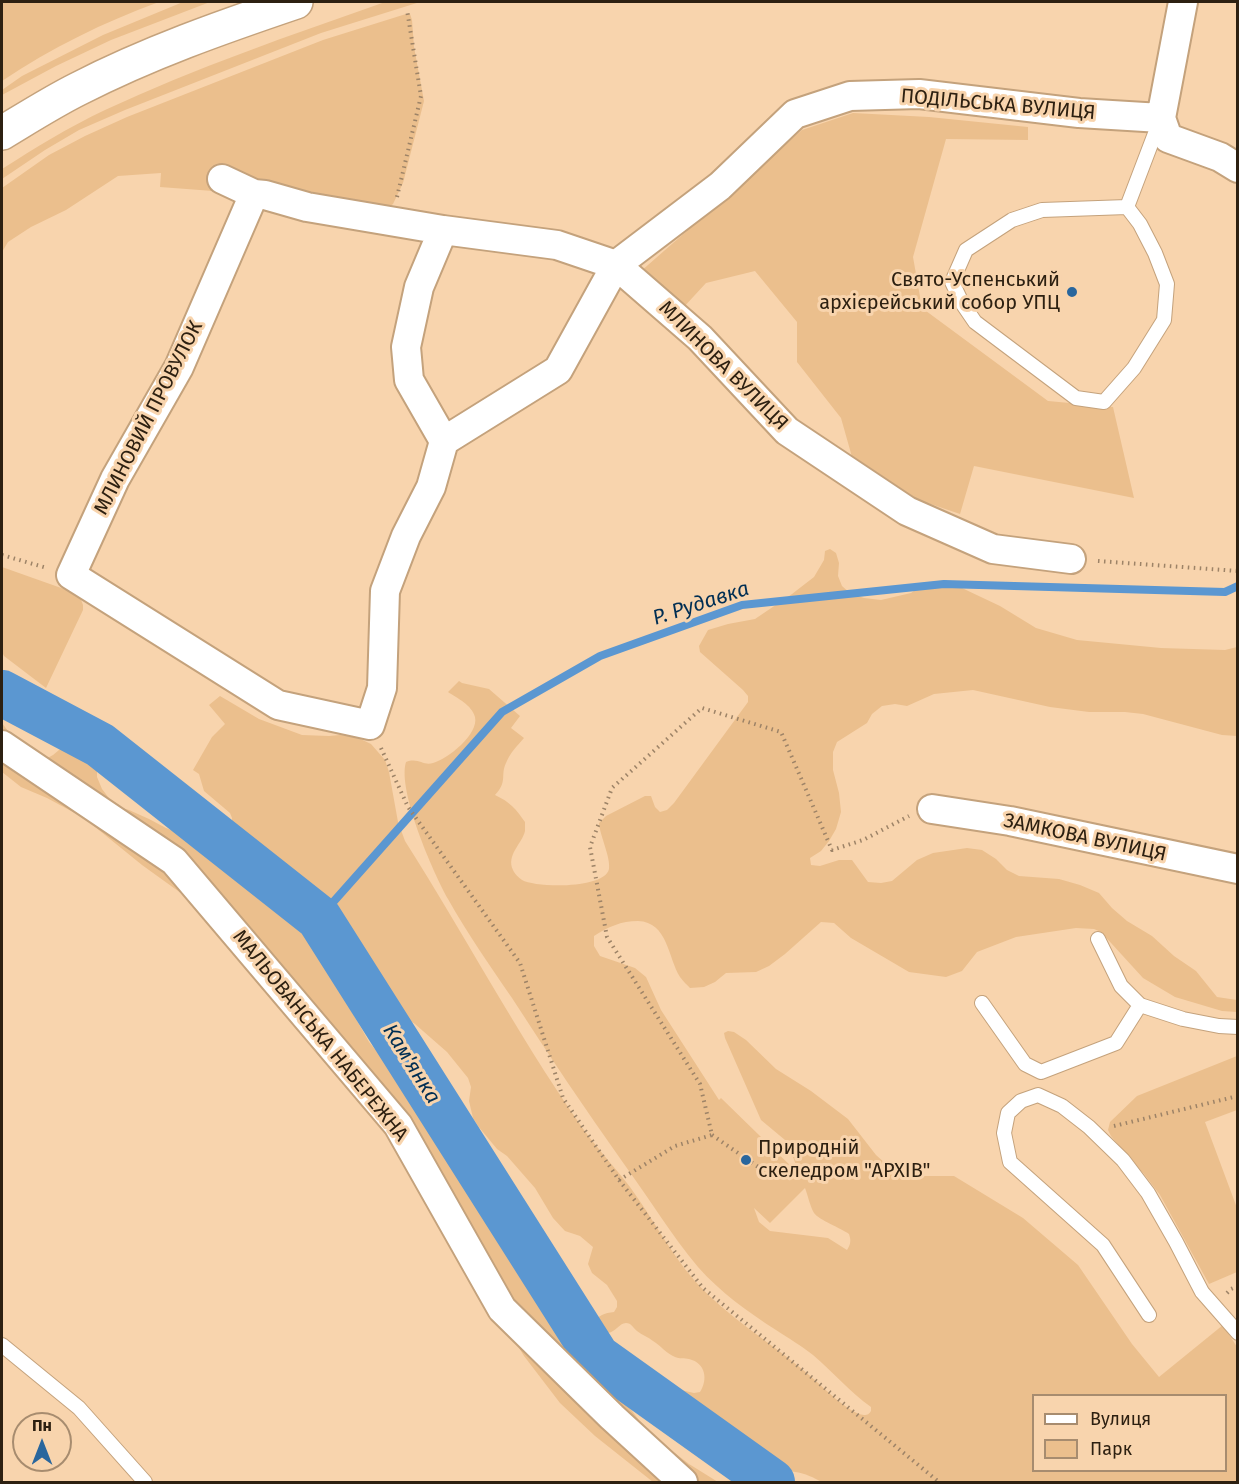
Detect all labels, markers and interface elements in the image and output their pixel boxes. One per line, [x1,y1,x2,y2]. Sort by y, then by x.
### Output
street label: ПОДІЛЬСЬКА ВУЛИЦЯ [900,85,1096,125]
place label: Свято-Успенський архієрейський собор УПЦ [819,268,1060,315]
marker: Свято-Успенський архієрейський собор УПЦ [1065,285,1079,299]
street label: МЛИНОВА ВУЛИЦЯ [653,296,793,436]
street label: МЛИНОВИЙ ПРОВУЛОК [90,317,208,519]
water label: Р. Рудавка [649,577,753,631]
street label: ЗАМКОВА ВУЛИЦЯ [1001,809,1169,867]
street label: МАЛЬОВАНСЬКА НАБЕРЕЖНА [227,925,413,1147]
water label: Кам'янка [377,1020,445,1108]
place label: Природній скеледром "АРХІВ" [758,1136,931,1183]
marker: Природній скеледром "АРХІВ" [739,1153,753,1167]
legend [1032,1394,1227,1472]
text: Вулиця [1090,1408,1151,1430]
north arrow [12,1412,72,1472]
text: Пн [32,1416,52,1435]
text: Парк [1090,1438,1132,1460]

